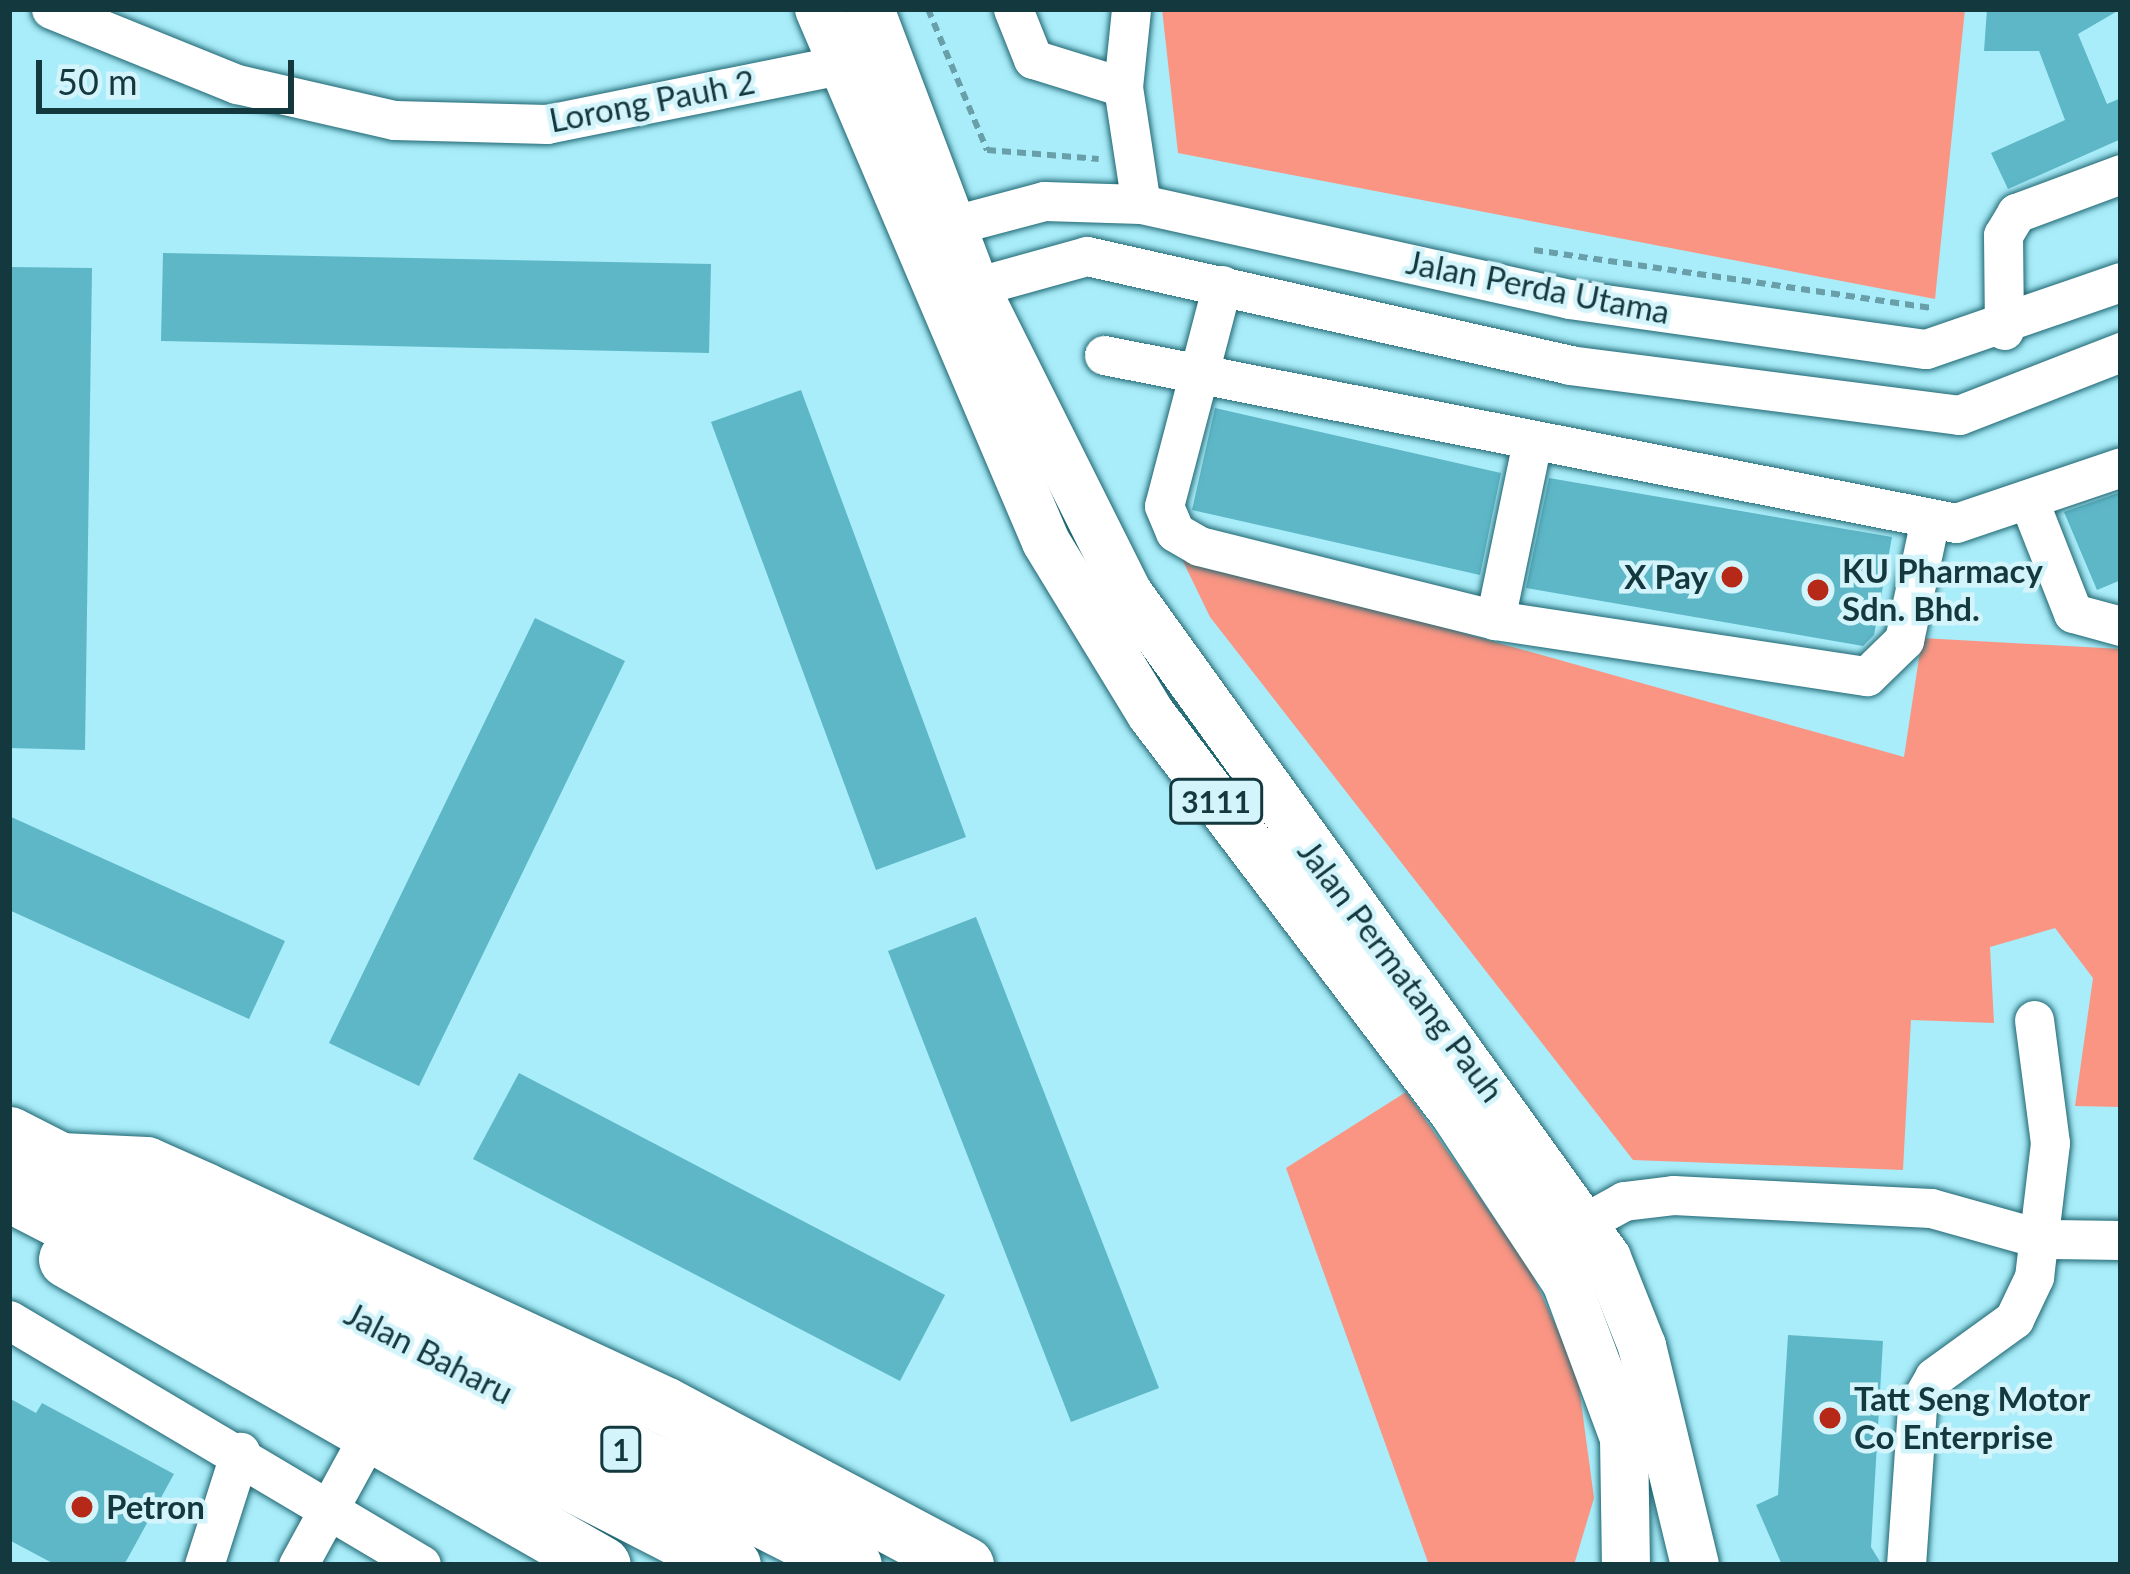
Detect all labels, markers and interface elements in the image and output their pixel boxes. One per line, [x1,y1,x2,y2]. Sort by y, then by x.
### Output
scale bar [42,36,300,110]
text: 50 m [57,59,138,103]
street label: Lorong Pauh 2 [546,62,758,140]
street label: Jalan Perda Utama [1403,242,1673,332]
place label: KU Pharmacy Sdn. Bhd. [1842,551,2043,629]
place label: X Pay [1624,557,1708,597]
marker: X Pay [1719,564,1745,590]
marker: KU Pharmacy Sdn. Bhd. [1805,577,1831,603]
road number: 3111 [1168,777,1264,825]
street label: Jalan Permatang Pauh [1290,832,1512,1110]
street label: Jalan Baharu [338,1294,520,1412]
place label: Tatt Seng Motor Co Enterprise [1854,1379,2090,1457]
marker: Tatt Seng Motor Co Enterprise [1817,1405,1843,1431]
road number: 1 [600,1425,642,1473]
place label: Petron [106,1487,205,1527]
marker: Petron [69,1494,95,1520]

